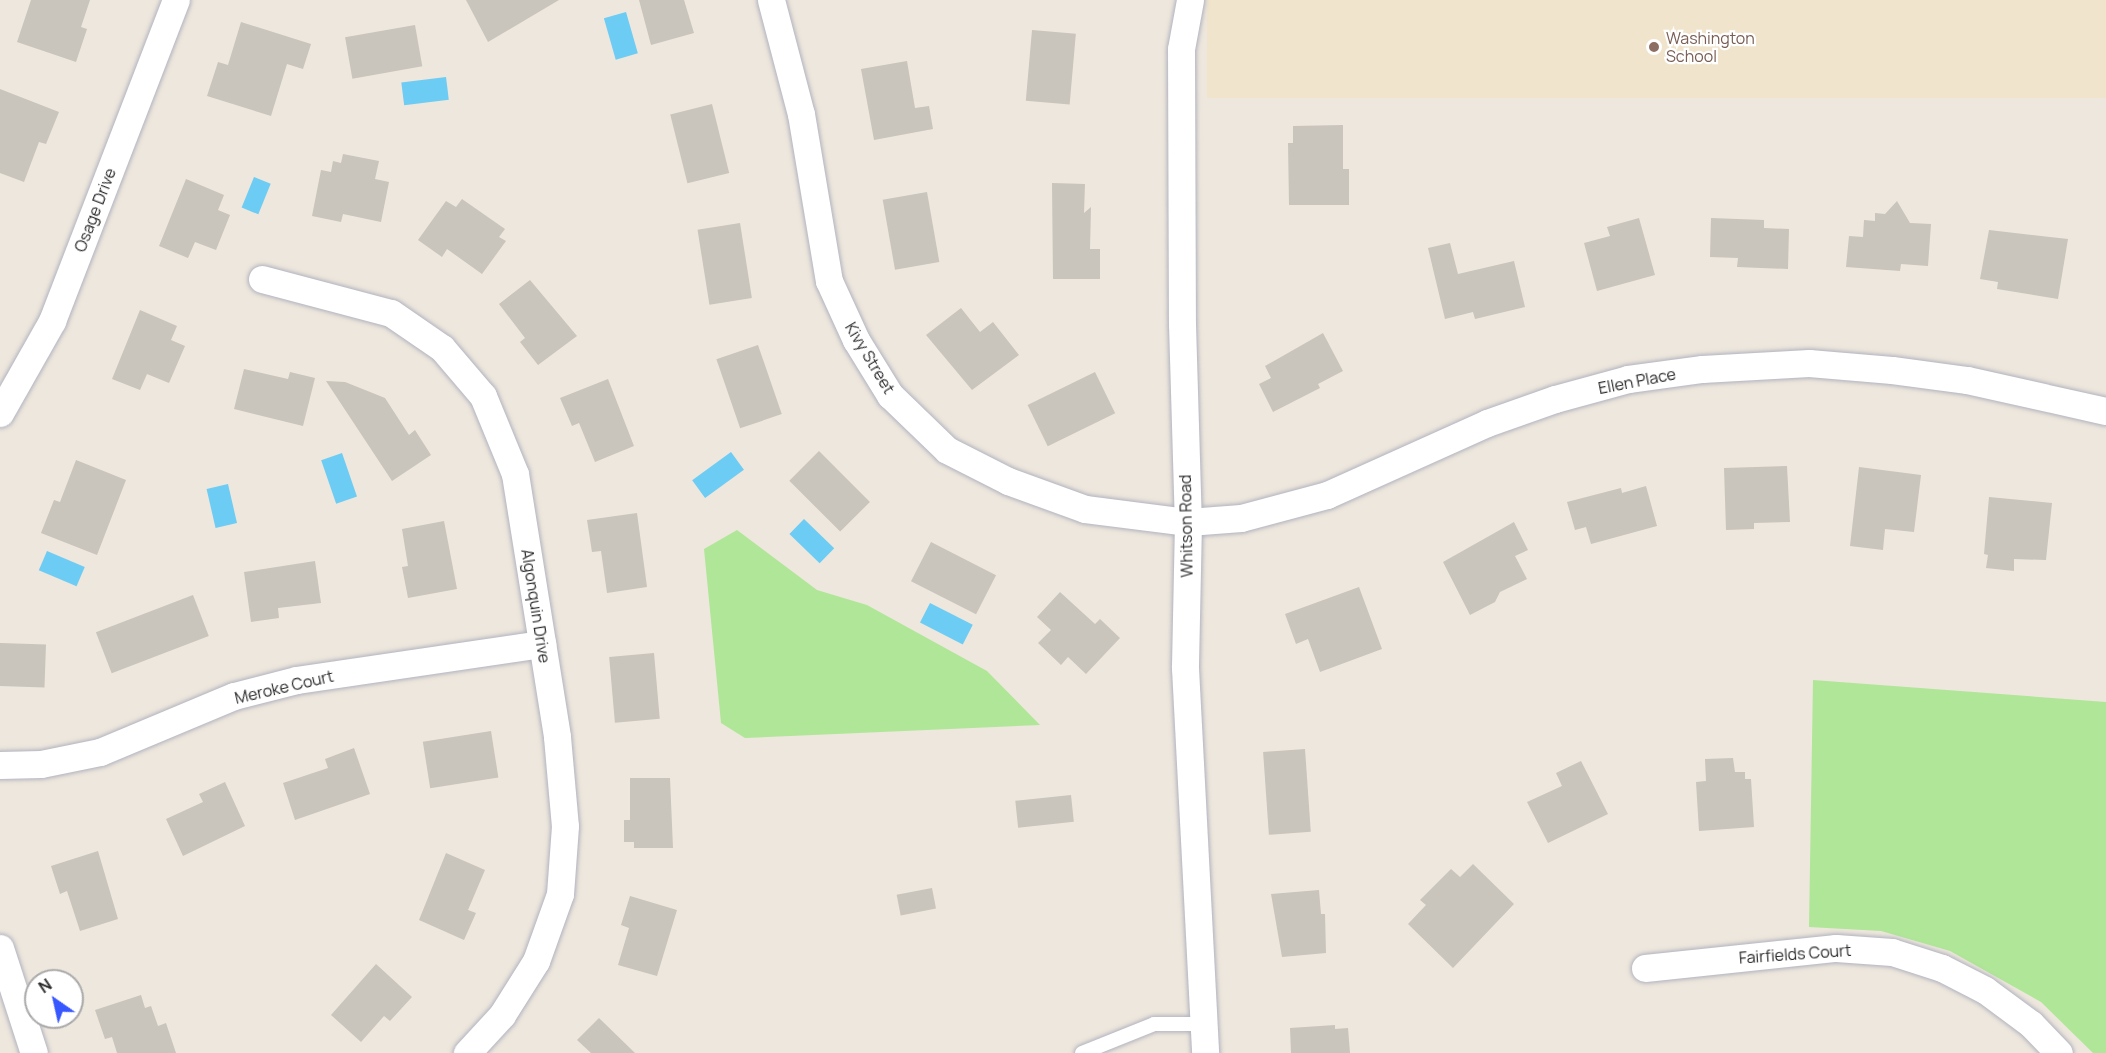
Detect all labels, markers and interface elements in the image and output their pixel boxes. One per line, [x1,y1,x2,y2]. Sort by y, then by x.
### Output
place label: Washington School [1666,28,1755,66]
marker: Washington School [1647,40,1661,54]
street label: Osage Drive [70,165,120,255]
street label: Kivy Street [841,319,899,397]
street label: Ellen Place [1597,364,1677,398]
street label: Whitson Road [1176,474,1196,578]
street label: Algonquin Drive [518,548,554,664]
street label: Meroke Court [233,666,335,708]
street label: Fairfields Court [1738,940,1852,968]
north arrow [24,969,84,1029]
text: N [34,973,56,998]

